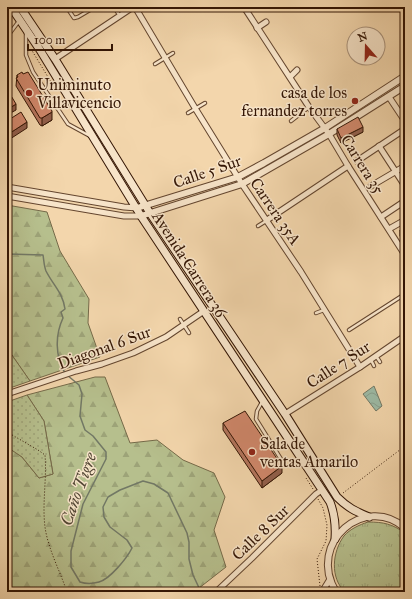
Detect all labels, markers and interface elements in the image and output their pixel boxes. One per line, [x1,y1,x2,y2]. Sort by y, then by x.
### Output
scale bar [28,26,112,52]
north arrow [346,26,386,66]
text: N [356,29,370,45]
text: 100 m [34,33,65,47]
place label: Uniminuto Villavicencio [36,75,121,112]
place label: casa de los fernandez torres [241,83,347,120]
marker: Uniminuto Villavicencio [24,88,34,98]
marker: casa de los fernandez torres [350,96,360,106]
street label: Carrera 35 [337,131,388,198]
street label: Calle 5 Sur [171,151,244,192]
street label: Carrera 35A [246,174,305,249]
street label: Avenida Carrera 36 [148,207,231,321]
street label: Diagonal 6 Sur [55,322,154,374]
street label: Calle 7 Sur [303,337,374,392]
place label: Sala de ventas Amarilo [259,434,358,471]
marker: Sala de ventas Amarilo [247,447,257,457]
water label: Caño Tigre [56,449,102,528]
street label: Calle 8 Sur [228,500,293,564]

